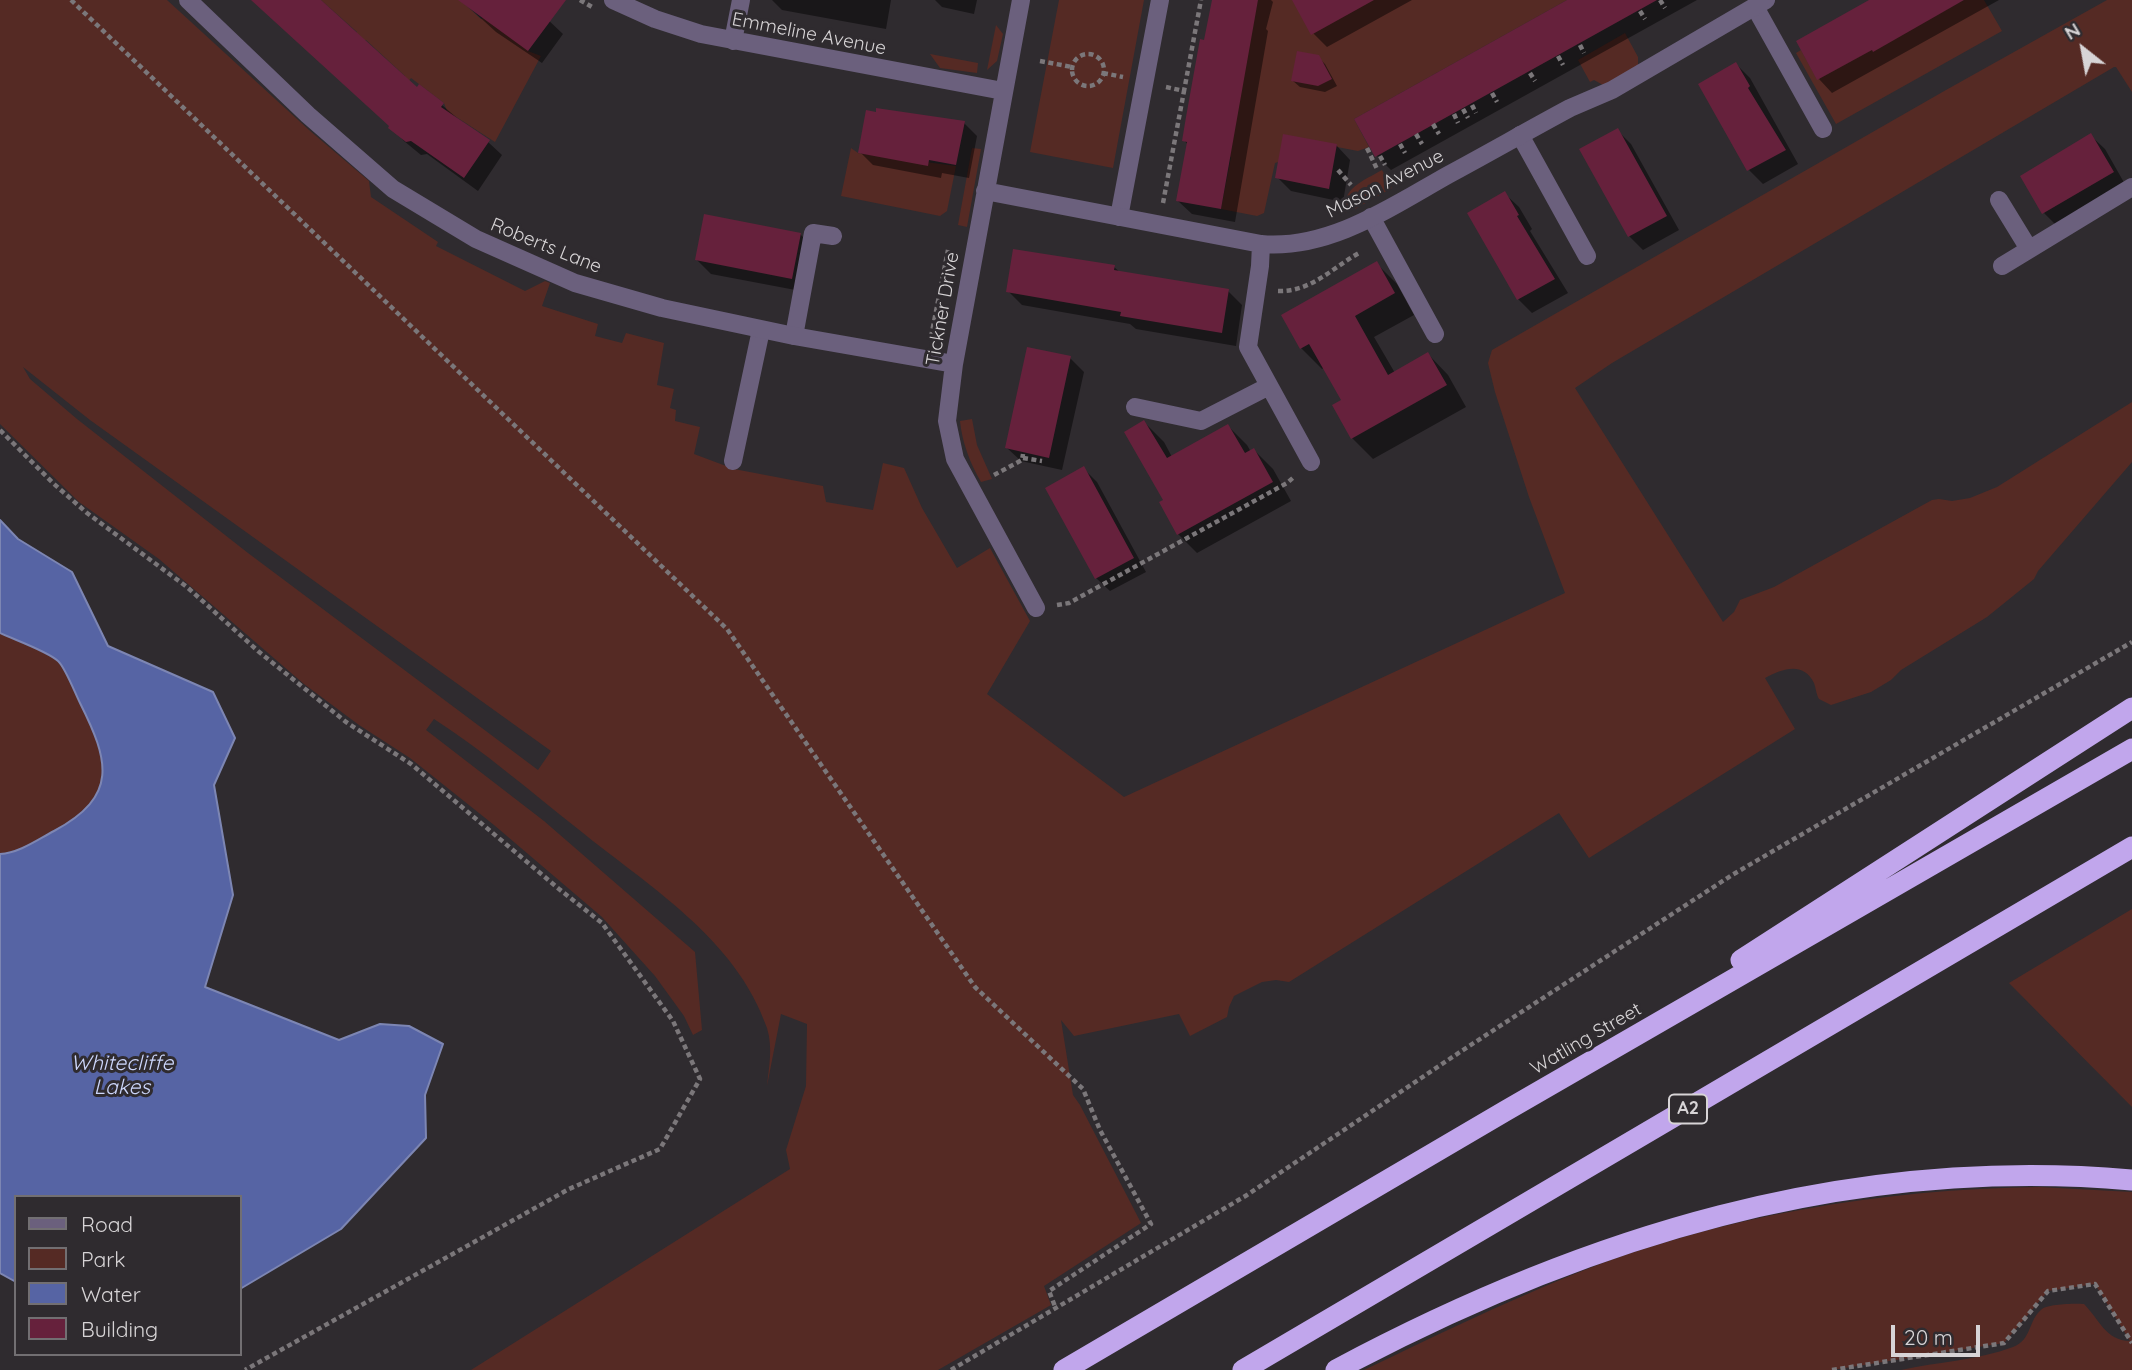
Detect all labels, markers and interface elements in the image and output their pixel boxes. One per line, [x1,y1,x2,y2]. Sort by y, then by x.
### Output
street label: Emmeline Avenue [730,8,888,60]
north arrow [2048,14,2118,84]
text: N [2060,17,2084,45]
street label: Mason Avenue [1322,145,1448,223]
street label: Roberts Lane [487,213,605,279]
street label: Tickner Drive [922,250,964,368]
street label: Watling Street [1526,998,1646,1080]
water label: Whitecliffe Lakes [71,1051,173,1101]
road number: A2 [1669,1094,1707,1124]
legend [14,1195,242,1356]
text: Road [81,1211,133,1237]
text: Park [81,1246,125,1272]
text: Water [81,1281,141,1307]
scale bar [1894,1310,1983,1354]
text: Building [81,1316,158,1342]
text: 20 m [1904,1324,1953,1350]

